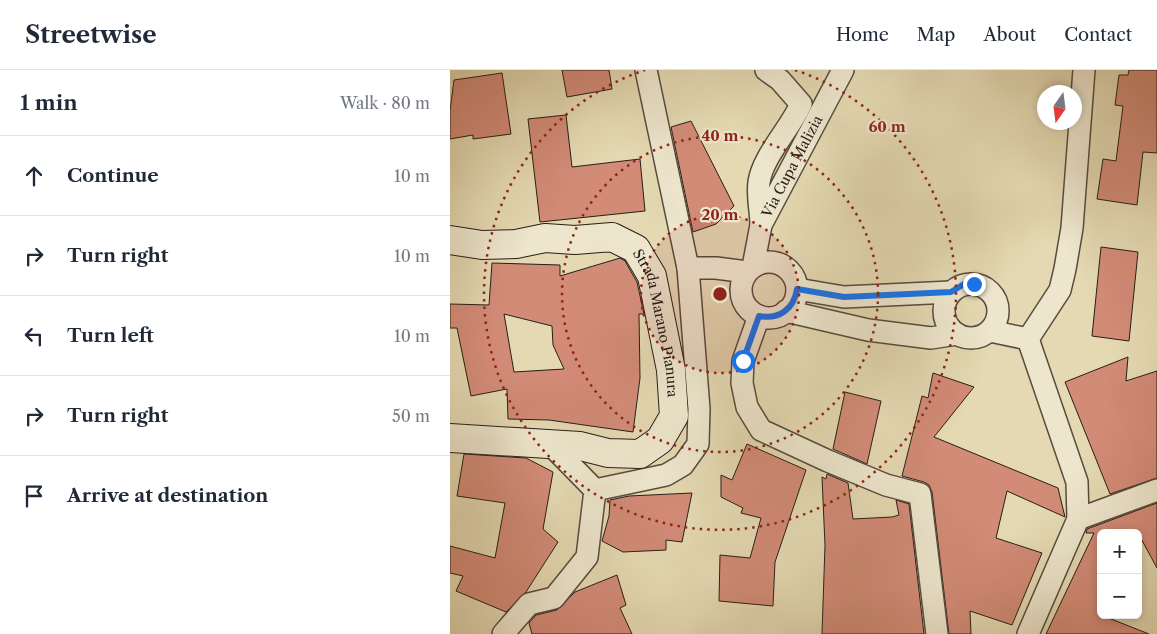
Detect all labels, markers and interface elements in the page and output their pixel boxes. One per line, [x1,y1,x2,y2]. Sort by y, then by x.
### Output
text: Streetwise [25,20,157,49]
text: Home [836,24,889,46]
text: Map [917,24,955,46]
text: About [983,24,1036,46]
text: Contact [1064,24,1132,46]
north arrow [1037,85,1082,130]
text: 1 min [20,90,78,115]
text: Walk · 80 m [340,93,430,113]
street label: Via Cupa Malizia [757,112,827,222]
text: 60 m [868,117,906,136]
text: 40 m [701,126,739,145]
icon: ahead [20,162,48,190]
text: Continue [67,164,159,187]
text: 10 m [394,166,430,186]
text: 20 m [701,205,739,224]
icon: right [20,242,48,270]
text: Turn right [67,244,168,267]
text: 10 m [394,246,430,266]
street label: Strada Marano Pianura [629,246,682,398]
route end [963,273,986,296]
centre of rings [711,285,729,303]
icon: left [20,322,48,350]
text: Turn left [67,324,154,347]
text: 10 m [394,326,430,346]
route start [732,350,755,373]
icon: right [20,402,48,430]
text: Turn right [67,404,168,427]
text: 50 m [392,406,430,426]
icon: arrive [20,482,48,510]
text: Arrive at destination [67,484,268,507]
map controls [1097,529,1142,619]
button: + [1097,529,1142,574]
button: − [1097,574,1142,619]

